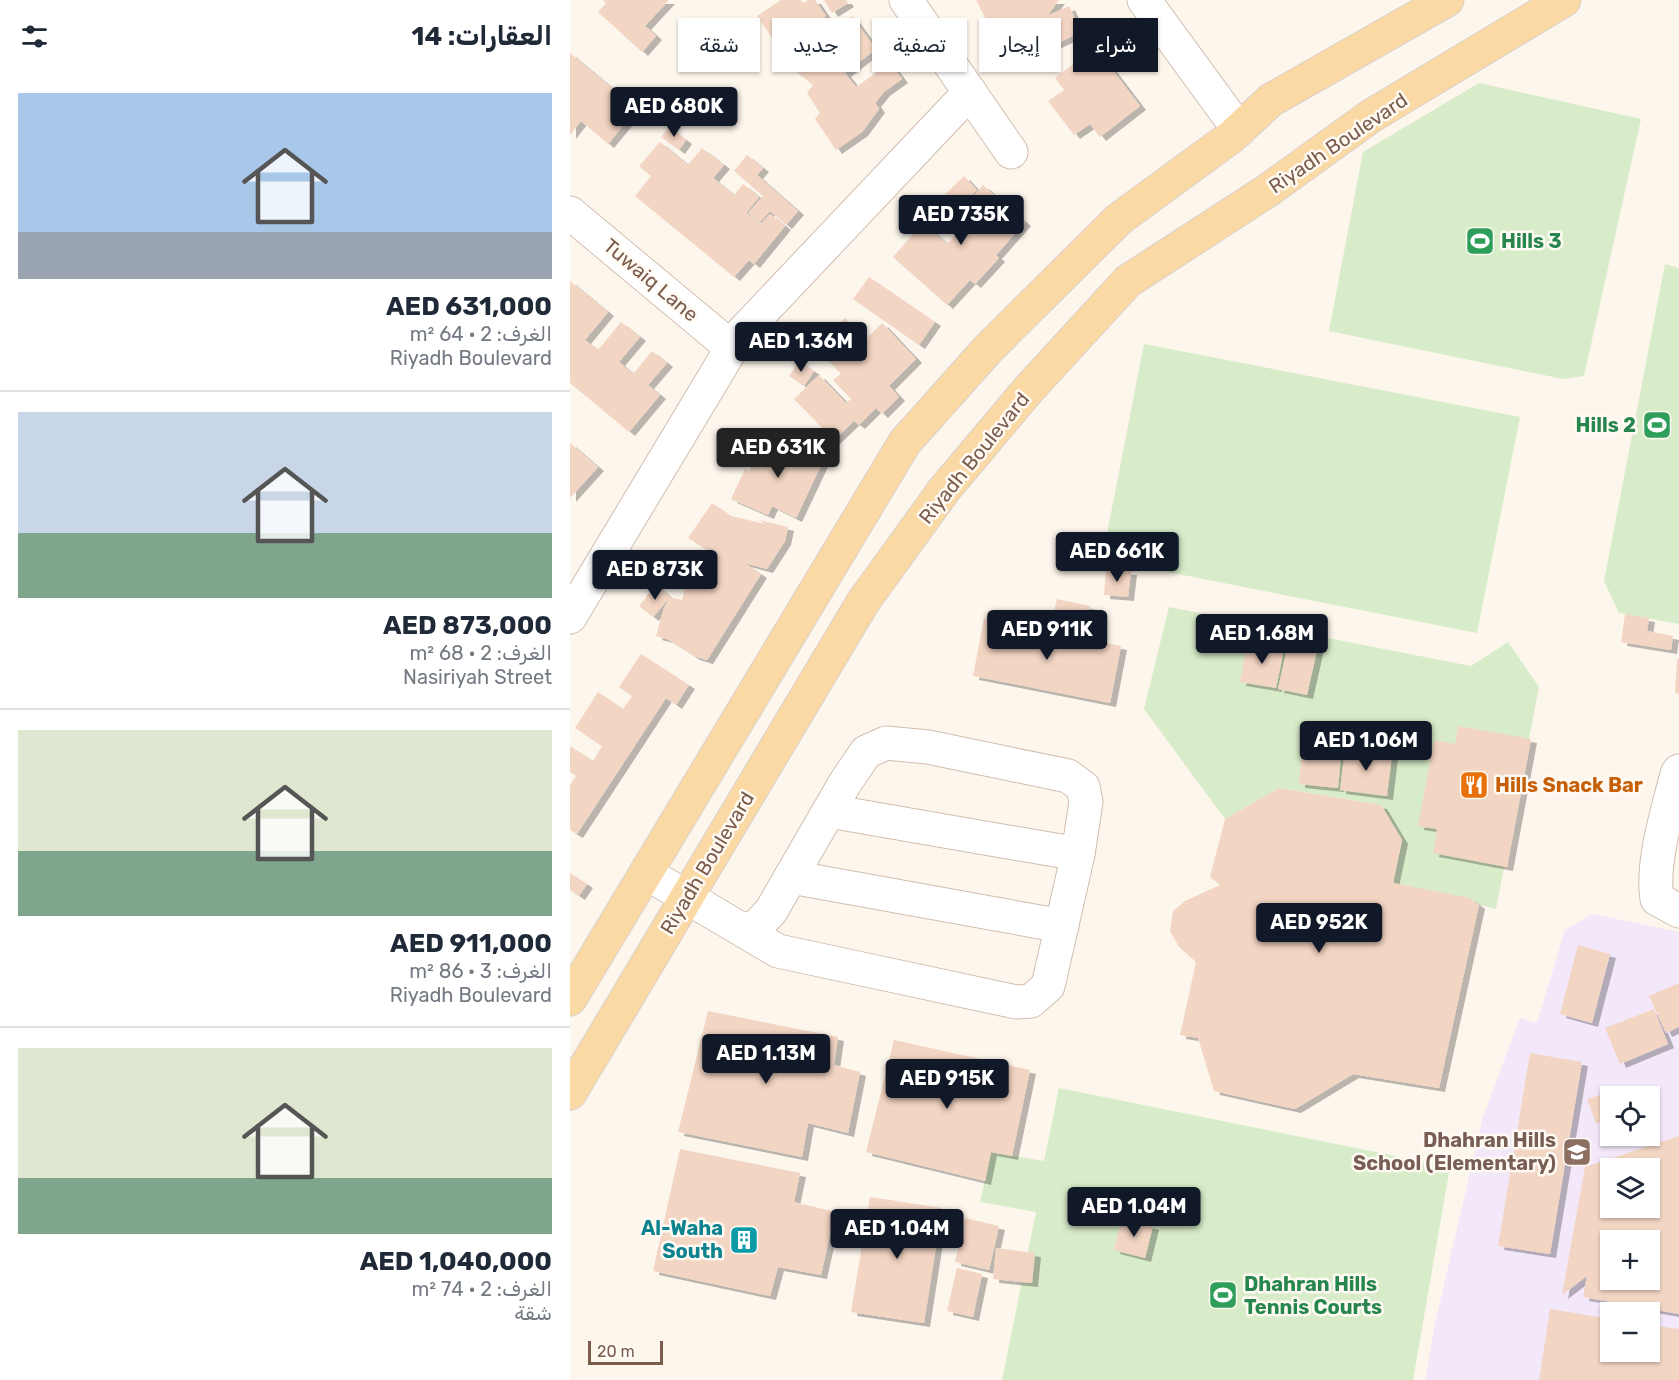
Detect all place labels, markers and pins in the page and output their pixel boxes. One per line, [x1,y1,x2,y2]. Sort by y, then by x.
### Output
pin: AED 680K [612,87,736,138]
pin: AED 735K [899,195,1023,246]
sports icon: Hills 3 [1464,225,1496,257]
place label: Hills 3 [1501,229,1562,253]
pin: AED 1.36M [732,322,870,373]
sports icon: Hills 2 [1641,409,1673,441]
place label: Hills 2 [1576,413,1636,437]
pin: AED 631K [716,428,840,479]
pin: AED 661K [1055,532,1179,583]
pin: AED 873K [593,550,717,601]
pin: AED 911K [985,610,1109,661]
pin: AED 1.68M [1193,614,1331,665]
pin: AED 1.06M [1297,721,1435,772]
restaurant icon: Hills Snack Bar [1458,769,1490,801]
place label: Hills Snack Bar [1495,773,1643,797]
pin: AED 952K [1257,903,1381,954]
pin: AED 1.13M [697,1034,835,1085]
pin: AED 915K [885,1059,1009,1110]
place label: Dhahran Hills School (Elementary) [1353,1128,1556,1175]
school or university icon: Dhahran Hills School (Elementary) [1561,1136,1593,1168]
pin: AED 1.04M [1065,1187,1203,1238]
pin: AED 1.04M [828,1209,966,1260]
place label: Al-Waha South [641,1216,723,1263]
building icon: Al-Waha South [728,1224,760,1256]
place label: Dhahran Hills Tennis Courts [1244,1272,1382,1319]
sports icon: Dhahran Hills Tennis Courts [1207,1279,1239,1311]

